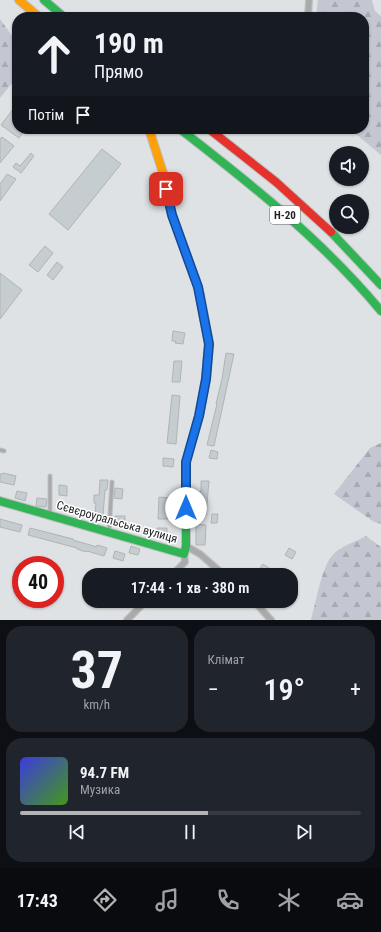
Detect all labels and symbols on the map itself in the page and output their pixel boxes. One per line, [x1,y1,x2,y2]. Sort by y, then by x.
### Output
pin [149,172,183,206]
road number: Н-20 [270,206,300,224]
position arrow [165,487,207,529]
street label: Сєвєроуральська вулиця [55,498,179,546]
speed limit sign: 40 [12,556,64,608]

